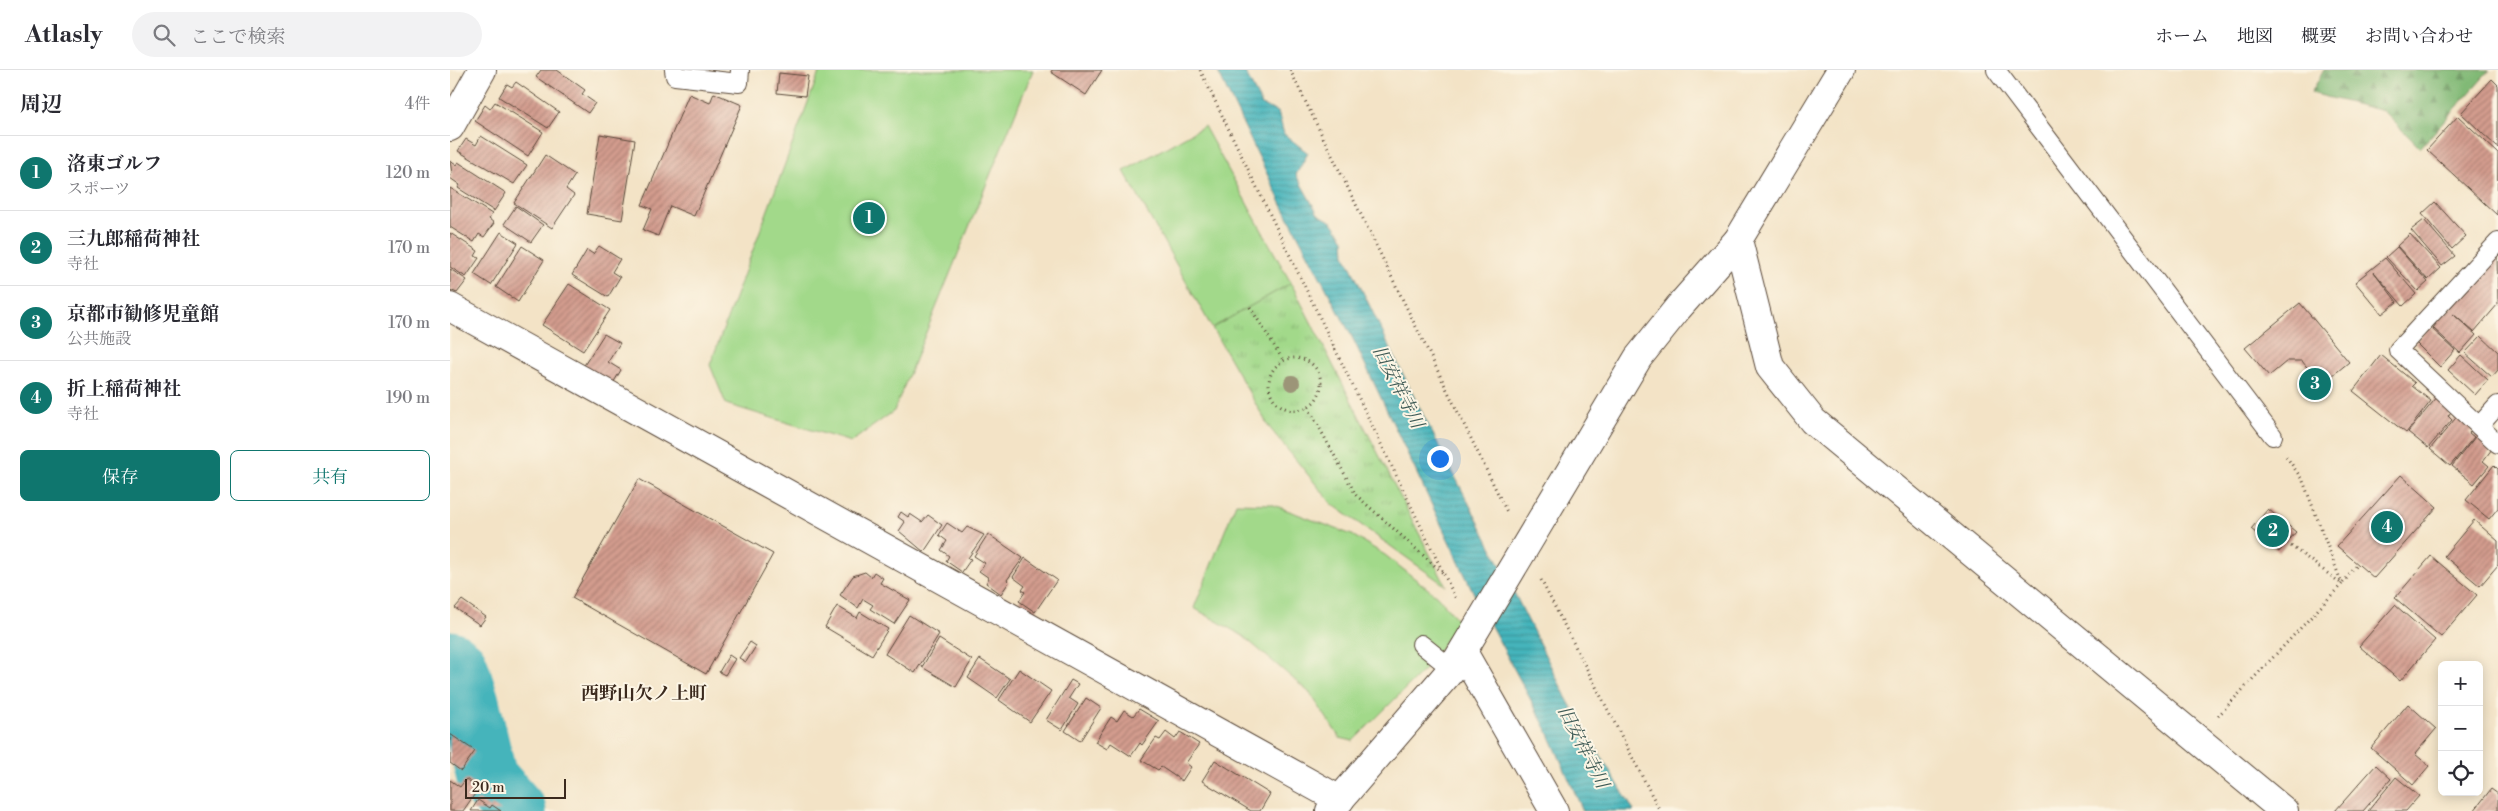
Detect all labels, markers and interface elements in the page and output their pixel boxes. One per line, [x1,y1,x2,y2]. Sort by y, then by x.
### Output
search box [132,12,482,57]
text: Atlasly [25,20,102,50]
icon: search [150,21,178,49]
text: ここで検索 [190,25,285,49]
text: ホーム [2155,25,2209,48]
text: 地図 [2237,25,2273,48]
text: 概要 [2301,25,2337,48]
text: お問い合わせ [2365,25,2473,48]
text: 周辺 [20,92,62,118]
text: 4件 [404,94,430,114]
text: 洛東ゴルフ [67,152,162,176]
text: 1 [32,163,40,183]
text: 120 m [386,163,430,183]
text: スポーツ [67,179,130,199]
pin: 1 [853,199,885,237]
text: 三九郎稲荷神社 [67,227,200,251]
text: 2 [31,238,41,258]
text: 170 m [388,238,430,258]
text: 寺社 [67,254,99,274]
text: 京都市勧修児童館 [67,302,219,326]
text: 3 [31,313,41,333]
text: 170 m [388,313,430,333]
text: 公共施設 [67,329,131,349]
water label: 旧安祥寺川 [1367,342,1430,434]
pin: 3 [2299,365,2331,403]
text: 折上稲荷神社 [67,377,181,401]
text: 4 [31,388,41,408]
text: 190 m [386,388,430,408]
text: 寺社 [67,404,99,424]
your location [1427,446,1453,472]
button: 保存 [20,450,220,501]
button: 共有 [230,450,430,501]
pin: 4 [2371,508,2403,546]
pin: 2 [2257,512,2289,550]
map controls [2438,661,2483,796]
button: + [2438,661,2483,706]
district label: 西野山欠ノ上町 [581,682,707,705]
water label: 旧安祥寺川 [1552,702,1615,794]
button: − [2438,706,2483,751]
button: locate [2438,751,2483,796]
scale bar [465,776,566,799]
text: 20 m [472,779,504,797]

